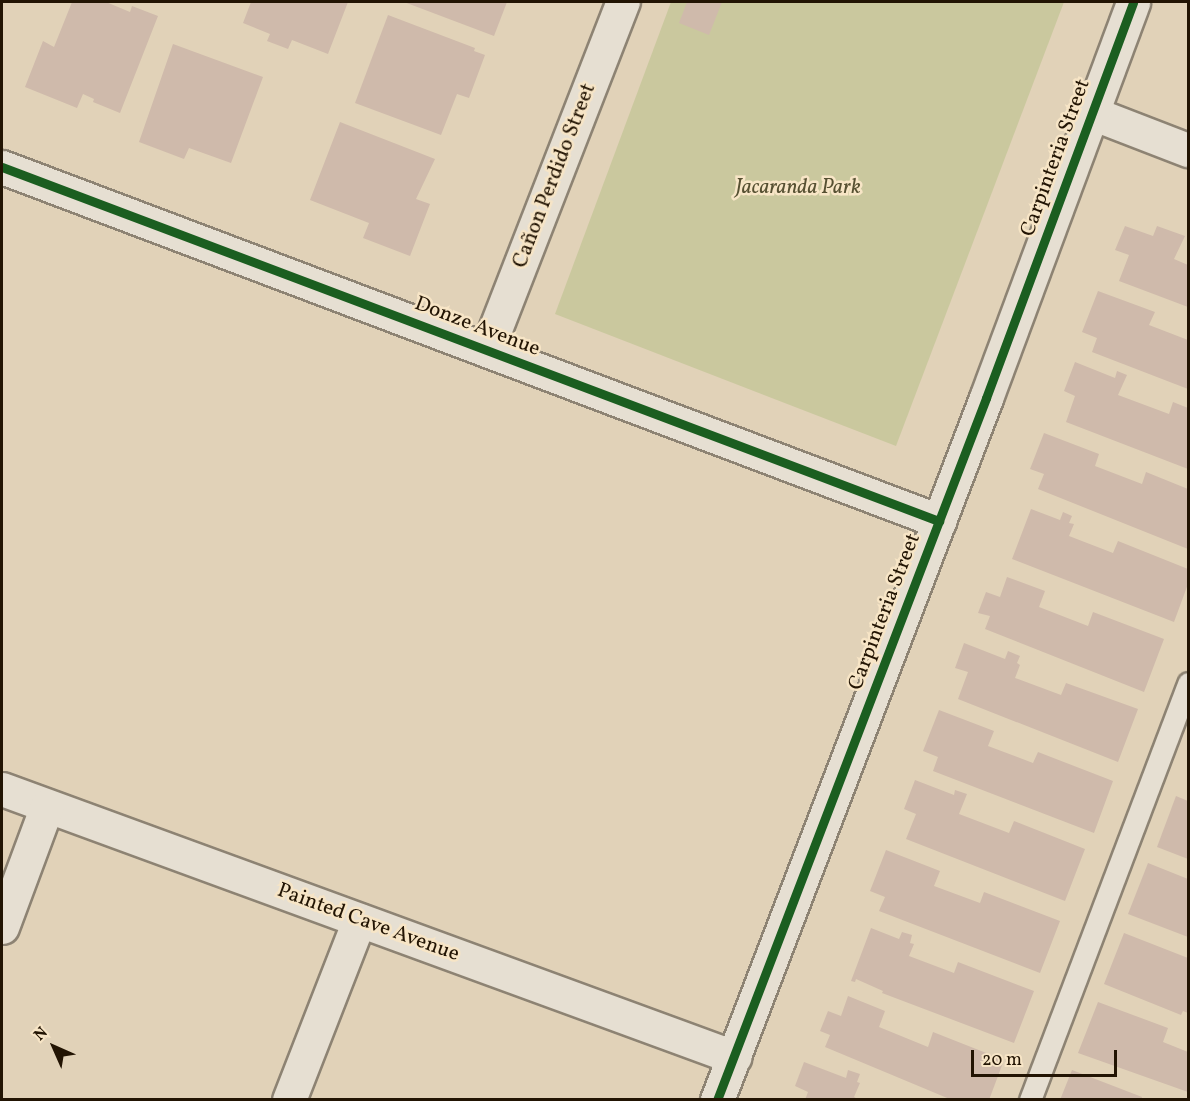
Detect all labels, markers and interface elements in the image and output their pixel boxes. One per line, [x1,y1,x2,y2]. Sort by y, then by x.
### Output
street label: Carpinteria Street [1016,76,1096,240]
street label: Cañon Perdido Street [508,80,602,272]
park label: Jacaranda Park [735,175,861,201]
street label: Donze Avenue [411,292,543,362]
street label: Carpinteria Street [844,530,926,694]
street label: Painted Cave Avenue [274,878,462,968]
north arrow [24,1017,84,1077]
text: N [29,1022,53,1046]
scale bar [974,1038,1120,1076]
text: 20 m [982,1048,1022,1073]

